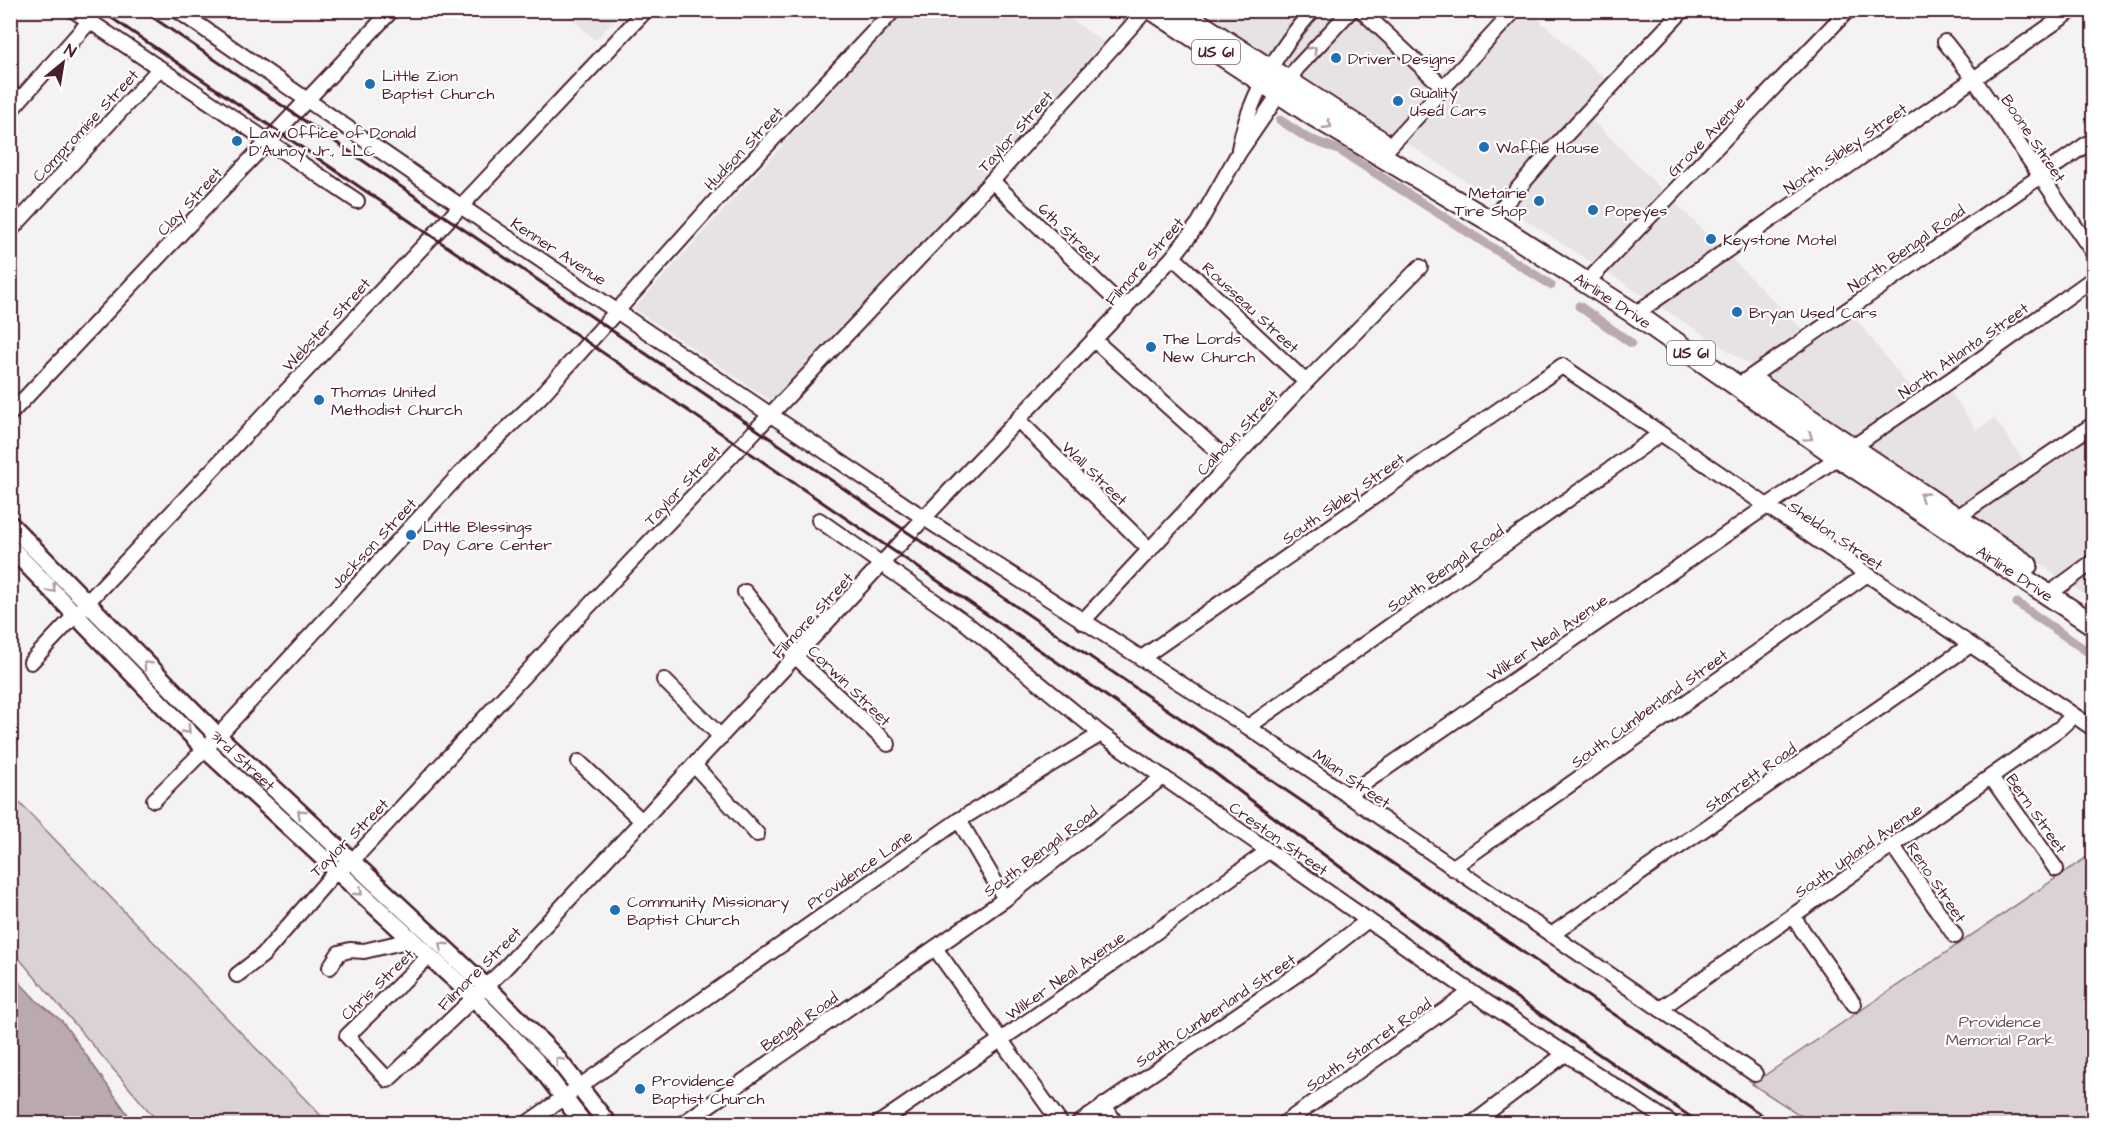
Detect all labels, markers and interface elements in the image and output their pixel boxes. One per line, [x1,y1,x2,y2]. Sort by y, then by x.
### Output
north arrow [33,33,93,93]
text: N [60,39,80,63]
road number: US 61 [1192,40,1240,64]
one-way arrow [1305,47,1316,58]
place label: Driver Designs [1348,48,1456,71]
marker: Driver Designs [1329,51,1343,65]
street label: Compromise Street [28,64,144,187]
place label: Little Zion Baptist Church [382,65,495,105]
marker: Little Zion Baptist Church [363,77,377,91]
place label: Quality Used Cars [1410,82,1487,122]
street label: Taylor Street [973,86,1059,178]
street label: Boone Street [1996,90,2071,187]
street label: Grove Avenue [1663,91,1751,182]
marker: Quality Used Cars [1391,94,1405,108]
street label: North Sibley Street [1779,98,1913,201]
street label: Hudson Street [699,102,789,195]
one-way arrow [1322,118,1332,130]
place label: Law Office of Donald D'Aunoy Jr., LLC [249,122,416,163]
marker: Law Office of Donald D'Aunoy Jr., LLC [230,134,244,148]
place label: Waffle House [1496,137,1600,159]
marker: Waffle House [1477,140,1491,154]
street label: Clay Street [152,162,228,242]
place label: Metairie Tire Shop [1455,182,1527,222]
marker: Metairie Tire Shop [1532,194,1546,208]
street label: 6th Street [1033,198,1106,270]
place label: Popeyes [1605,200,1667,223]
street label: North Bengal Road [1843,200,1970,298]
marker: Popeyes [1586,203,1600,217]
street label: Filmore Street [1100,212,1190,311]
street label: Kenner Avenue [506,213,611,291]
place label: Keystone Motel [1723,229,1837,252]
marker: Keystone Motel [1704,232,1718,246]
street label: Rousseau Street [1197,257,1304,359]
street label: Airline Drive [1570,268,1656,334]
street label: Webster Street [278,273,376,376]
street label: North Atlanta Street [1894,297,2034,404]
place label: Bryan Used Cars [1749,302,1877,325]
marker: Bryan Used Cars [1730,305,1744,319]
place label: The Lords New Church [1163,328,1255,368]
marker: The Lords New Church [1144,340,1158,354]
road number: US 61 [1667,341,1715,365]
place label: Thomas United Methodist Church [331,381,462,421]
street label: Calhoun Street [1192,384,1284,481]
marker: Thomas United Methodist Church [312,393,326,407]
one-way arrow [1802,430,1813,441]
street label: Wall Street [1056,437,1133,511]
street label: Taylor Street [640,440,727,532]
street label: South Sibley Street [1278,448,1411,550]
one-way arrow [1919,492,1930,503]
street label: Jackson Street [326,493,422,594]
street label: Sheldon Street [1784,496,1888,576]
place label: Little Blessings Day Care Center [423,516,552,557]
street label: South Bengal Road [1383,520,1509,618]
marker: Little Blessings Day Care Center [404,528,418,542]
street label: Airline Drive [1972,541,2058,608]
street label: Filmore Street [767,567,859,664]
one-way arrow [44,581,55,592]
street label: Wilker Neal Avenue [1483,589,1613,686]
street label: Corwin Street [803,640,896,732]
street label: South Cumberland Street [1567,644,1733,773]
one-way arrow [143,661,154,671]
one-way arrow [179,722,190,733]
street label: 3rd Street [206,725,280,797]
street label: Starrett Road [1700,738,1801,818]
street label: Milan Street [1308,744,1395,814]
street label: Bern Street [2001,769,2072,858]
street label: Taylor Street [306,793,395,883]
street label: Creston Street [1225,797,1333,881]
street label: South Upland Avenue [1790,798,1927,903]
street label: South Bengal Road [979,801,1103,903]
one-way arrow [297,809,307,820]
street label: Providence Lane [802,825,917,915]
street label: Reno Street [1901,838,1972,928]
one-way arrow [352,885,362,896]
place label: Community Missionary Baptist Church [627,891,790,931]
marker: Community Missionary Baptist Church [608,903,622,917]
street label: Filmore Street [433,921,527,1016]
street label: Wilker Neal Avenue [1001,926,1130,1025]
one-way arrow [440,942,450,953]
street label: Chris Street [336,944,420,1025]
street label: South Cumberland Street [1131,949,1301,1073]
street label: Bengal Road [756,987,843,1057]
street label: South Starret Road [1301,993,1436,1097]
park label: Providence Memorial Park [1946,1011,2055,1051]
one-way arrow [555,1057,566,1068]
place label: Providence Baptist Church [652,1070,765,1110]
marker: Providence Baptist Church [633,1082,647,1096]

